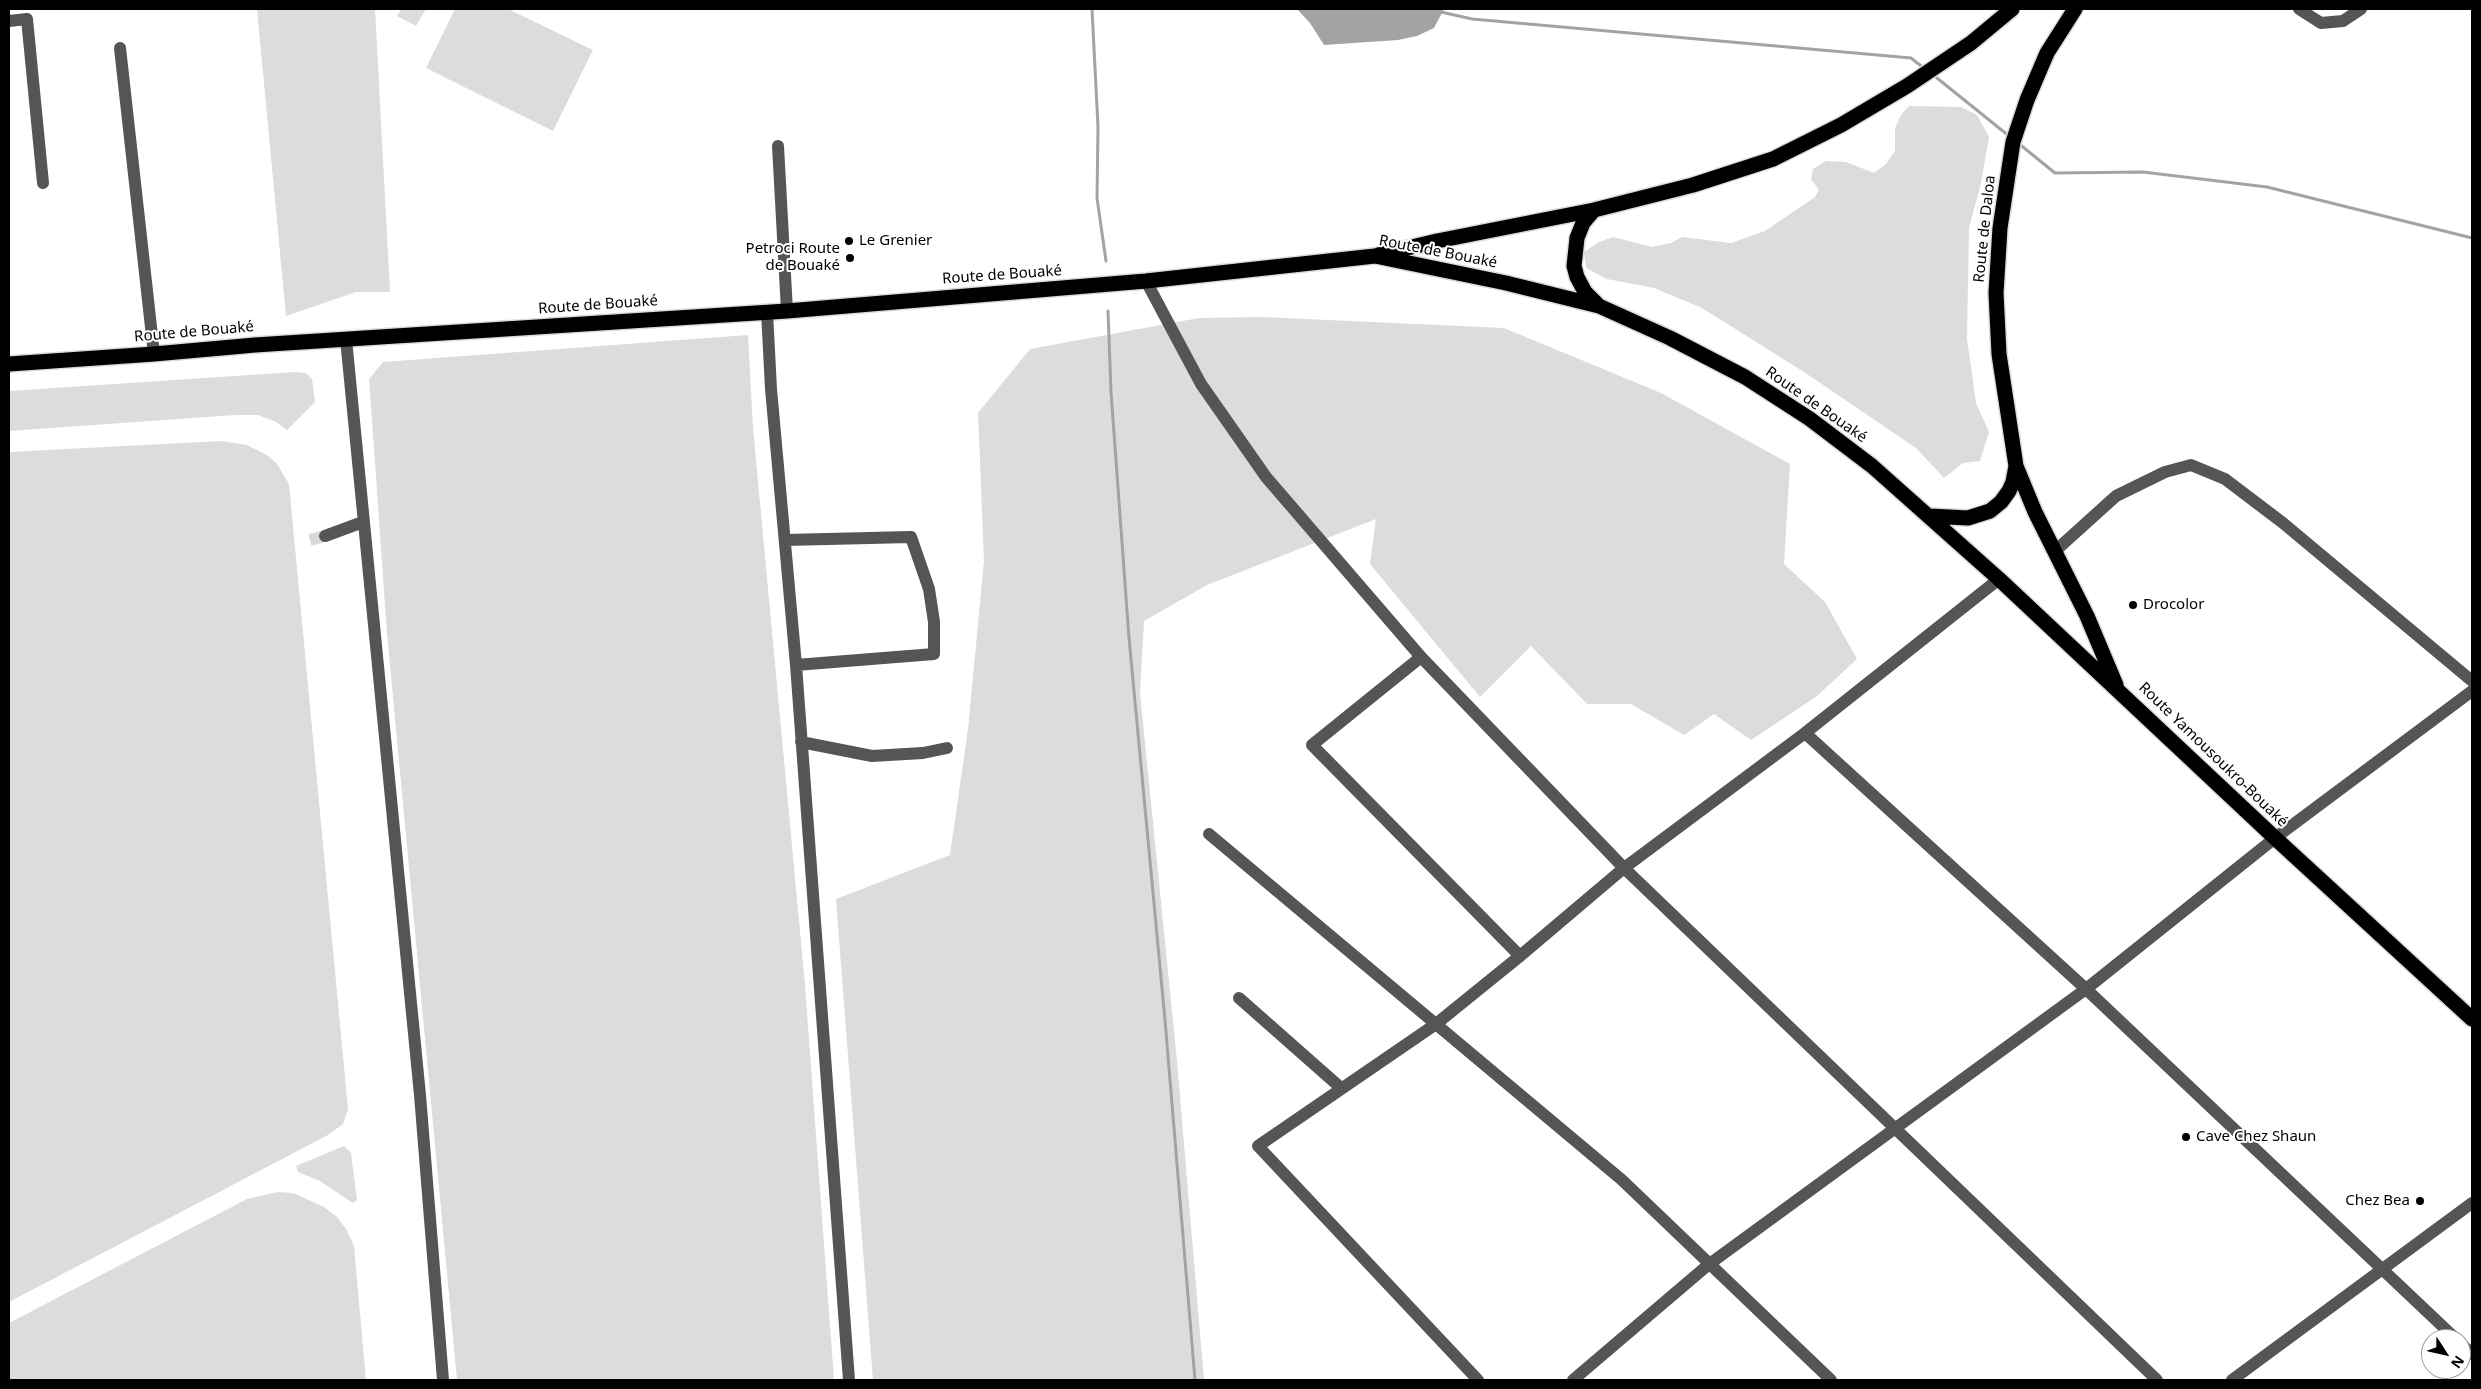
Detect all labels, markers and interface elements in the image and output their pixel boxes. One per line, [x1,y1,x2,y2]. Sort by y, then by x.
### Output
street label: Route de Daloa [1970,174,2000,284]
place label: Le Grenier [859,232,932,250]
street label: Route de Bouaké [1377,232,1499,272]
marker: Le Grenier [843,235,855,247]
place label: Petroci Route de Bouaké [746,240,840,275]
marker: Petroci Route de Bouaké [844,252,856,264]
street label: Route de Bouaké [942,262,1062,288]
street label: Route de Bouaké [538,292,658,318]
street label: Route de Bouaké [133,318,255,346]
street label: Route de Bouaké [1762,363,1870,447]
place label: Drocolor [2143,596,2204,614]
marker: Drocolor [2127,599,2139,611]
street label: Route Yamousoukro-Bouaké [2135,679,2291,831]
place label: Cave Chez Shaun [2196,1128,2316,1146]
marker: Cave Chez Shaun [2180,1131,2192,1143]
place label: Chez Bea [2345,1192,2410,1210]
marker: Chez Bea [2414,1195,2426,1207]
north arrow [2421,1329,2471,1379]
text: N [2447,1352,2469,1372]

